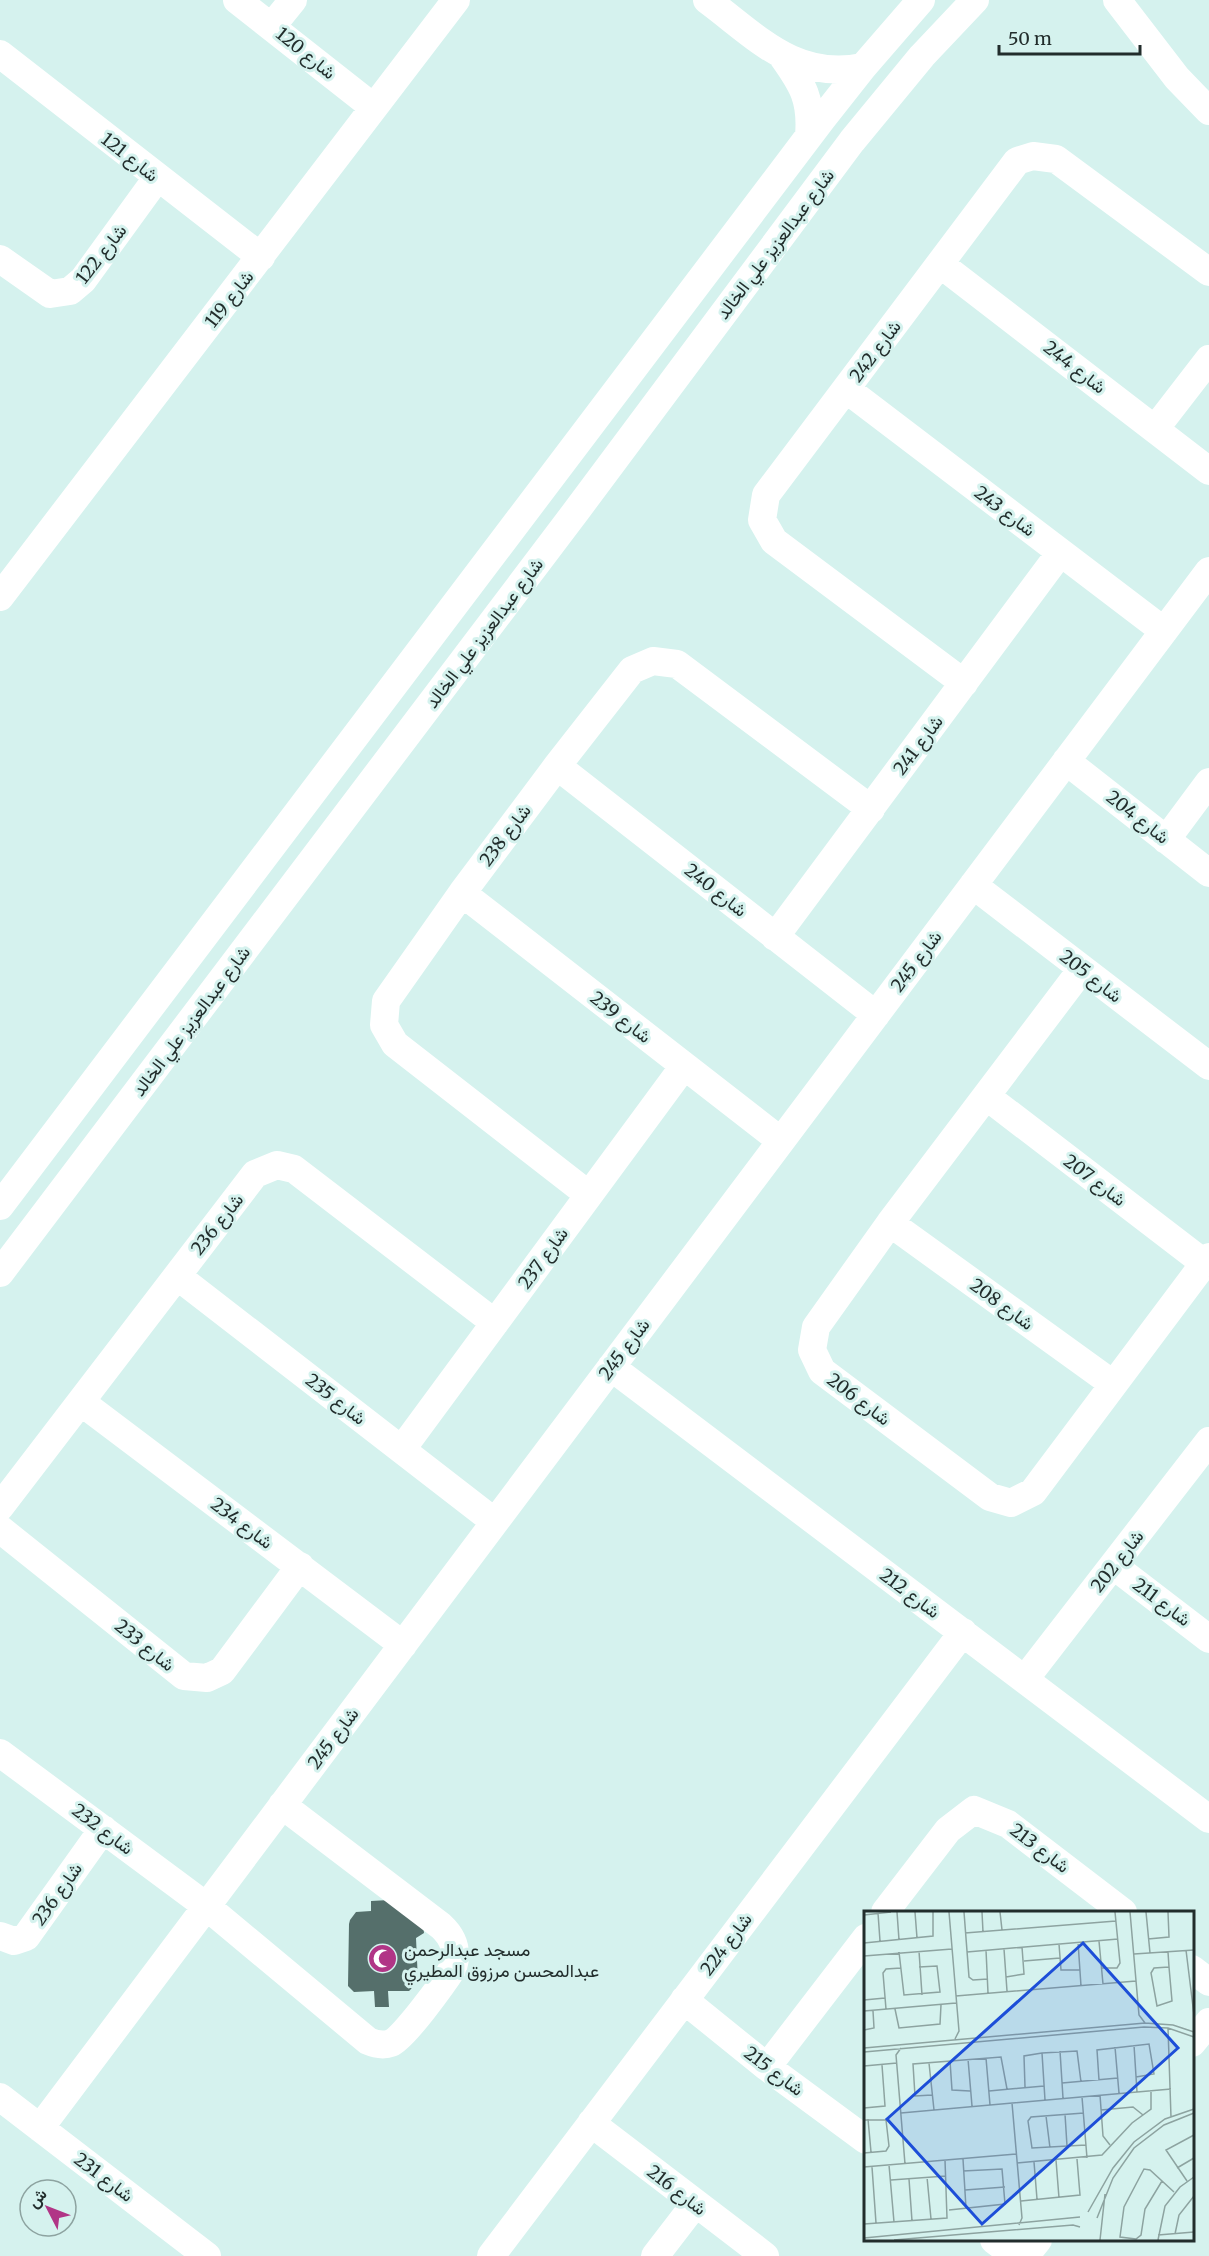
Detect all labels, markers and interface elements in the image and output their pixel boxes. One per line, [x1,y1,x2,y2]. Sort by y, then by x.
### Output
scale bar [999,18,1140,56]
street label: شارع 120 [271,22,341,85]
text: 50 m [1008,27,1052,50]
street label: شارع 121 [96,127,163,187]
street label: شارع عبدالعزيز علي الخالد [711,164,842,326]
street label: شارع 122 [71,220,132,289]
street label: شارع 119 [200,266,259,333]
street label: شارع 242 [844,316,906,387]
street label: شارع 244 [1039,336,1111,399]
street label: شارع 243 [969,481,1040,542]
street label: شارع عبدالعزيز علي الخالد [420,553,551,715]
street label: شارع 241 [888,711,949,780]
street label: شارع 204 [1101,785,1174,849]
street label: شارع 238 [474,800,536,871]
street label: شارع 240 [680,858,752,922]
street label: شارع 245 [886,926,947,997]
street label: شارع عبدالعزيز علي الخالد [127,941,258,1103]
street label: شارع 205 [1055,945,1127,1008]
street label: شارع 239 [585,986,656,1049]
street label: شارع 207 [1059,1149,1131,1212]
street label: شارع 236 [186,1189,249,1260]
street label: شارع 237 [513,1223,574,1294]
street label: شارع 208 [965,1273,1038,1336]
street label: شارع 245 [594,1314,655,1385]
street label: شارع 235 [301,1368,371,1430]
street label: شارع 206 [822,1368,895,1431]
street label: شارع 234 [206,1492,278,1555]
street label: شارع 202 [1086,1525,1149,1597]
street label: شارع 212 [875,1563,945,1624]
street label: شارع 211 [1128,1573,1195,1632]
street label: شارع 233 [110,1614,180,1677]
street label: شارع 245 [303,1703,364,1774]
street label: شارع 232 [67,1798,138,1860]
street label: شارع 213 [1005,1818,1074,1879]
street label: شارع 236 [27,1858,88,1930]
street label: شارع 224 [695,1908,758,1980]
inset map [864,1911,1194,2241]
place label: مسجد عبدالرحمن عبدالمحسن مرزوق المطيري [404,1938,599,1986]
mosque icon: مسجد عبدالرحمن عبدالمحسن مرزوق المطيري [367,1943,399,1975]
street label: شارع 215 [739,2041,808,2102]
street label: شارع 231 [69,2147,138,2208]
street label: شارع 216 [642,2160,711,2221]
north arrow [18,2178,78,2238]
text: ش [23,2184,51,2212]

